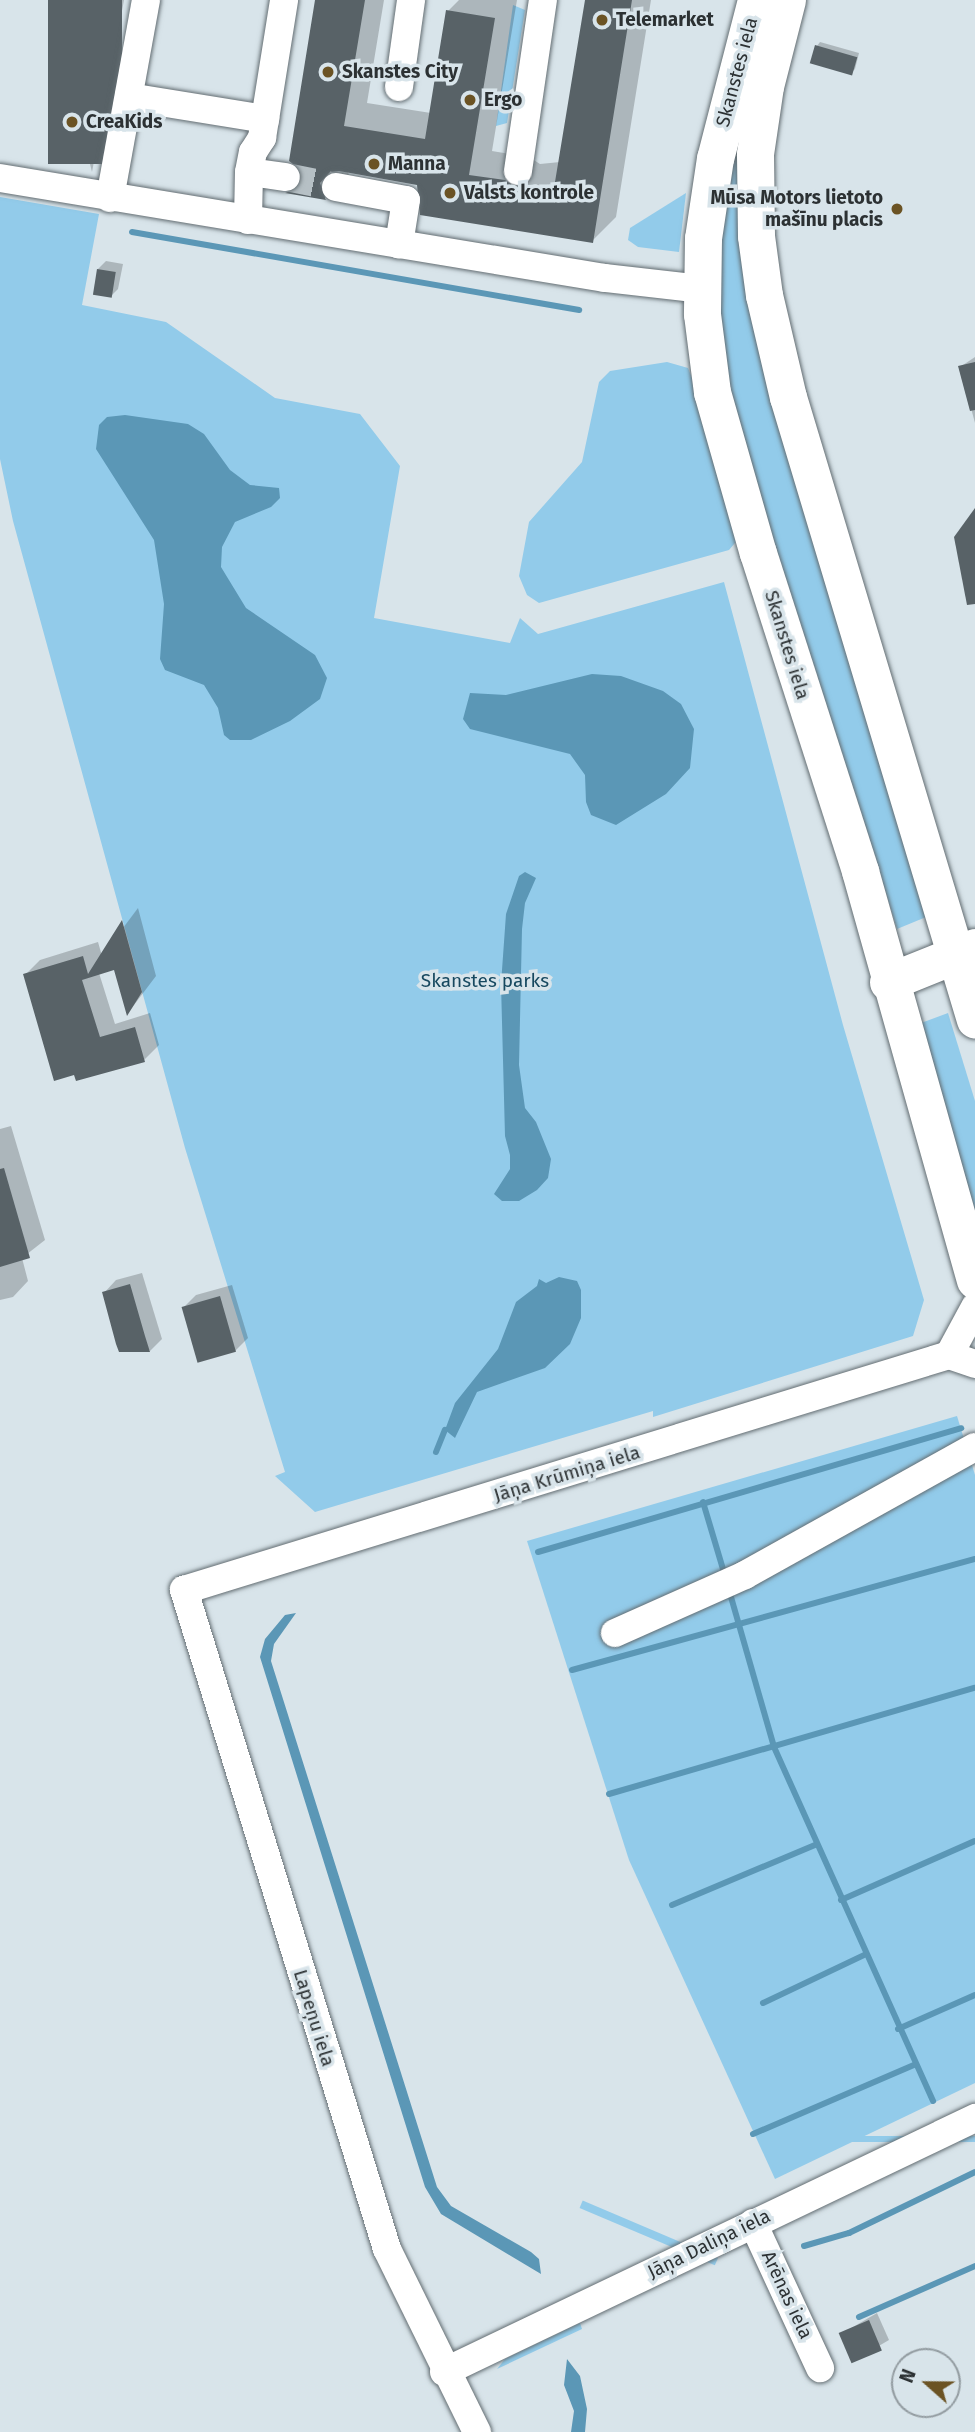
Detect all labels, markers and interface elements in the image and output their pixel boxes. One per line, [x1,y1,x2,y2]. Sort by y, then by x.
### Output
place label: Telemarket [616,9,714,31]
marker: Telemarket [594,12,610,28]
street label: Skanstes iela [711,15,763,129]
place label: Skanstes City [342,61,458,83]
marker: Skanstes City [320,64,336,80]
place label: Ergo [484,89,522,111]
marker: Ergo [462,92,478,108]
place label: CreaKids [86,111,162,133]
marker: CreaKids [64,114,80,130]
place label: Manna [388,153,446,175]
marker: Manna [366,156,382,172]
place label: Valsts kontrole [464,182,594,204]
marker: Valsts kontrole [442,185,458,201]
place label: Mūsa Motors lietoto mašīnu placis [710,187,883,231]
marker: Mūsa Motors lietoto mašīnu placis [889,201,905,217]
street label: Skanstes iela [760,588,814,702]
park label: Skanstes parks [421,970,549,992]
street label: Jāņa Krūmiņa iela [491,1441,643,1507]
street label: Lapeņu iela [288,1967,340,2069]
street label: Jāņa Daliņa iela [644,2204,774,2284]
street label: Arēnas iela [757,2247,817,2343]
north arrow [891,2348,961,2418]
text: N [895,2366,921,2386]

